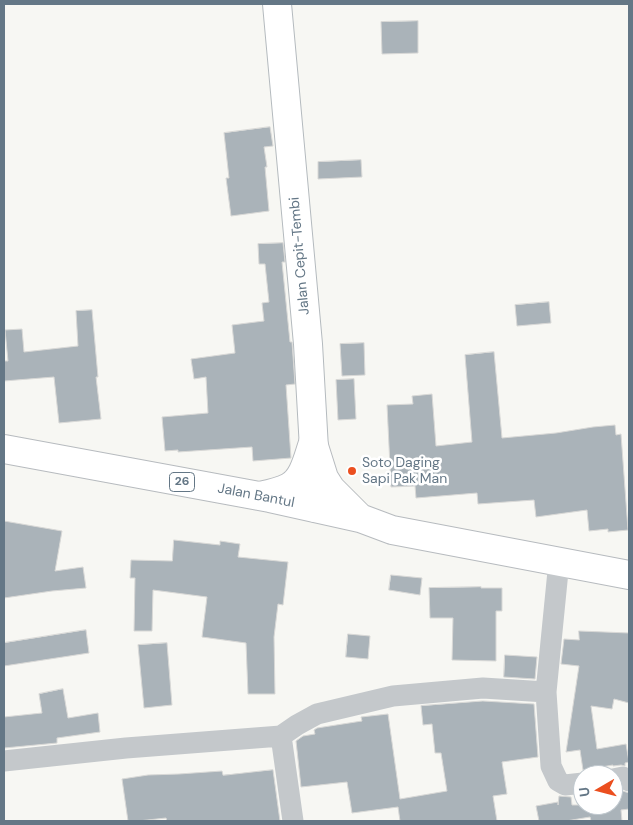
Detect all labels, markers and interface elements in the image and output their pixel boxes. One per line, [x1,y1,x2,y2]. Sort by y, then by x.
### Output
street label: Jalan Cepit-Tembi [286,196,314,316]
place label: Soto Daging Sapi Pak Man [362,455,447,488]
marker: Soto Daging Sapi Pak Man [346,465,358,477]
road number: 26 [170,472,194,492]
street label: Jalan Bantul [216,480,296,512]
north arrow [573,765,623,815]
text: U [575,786,594,798]

